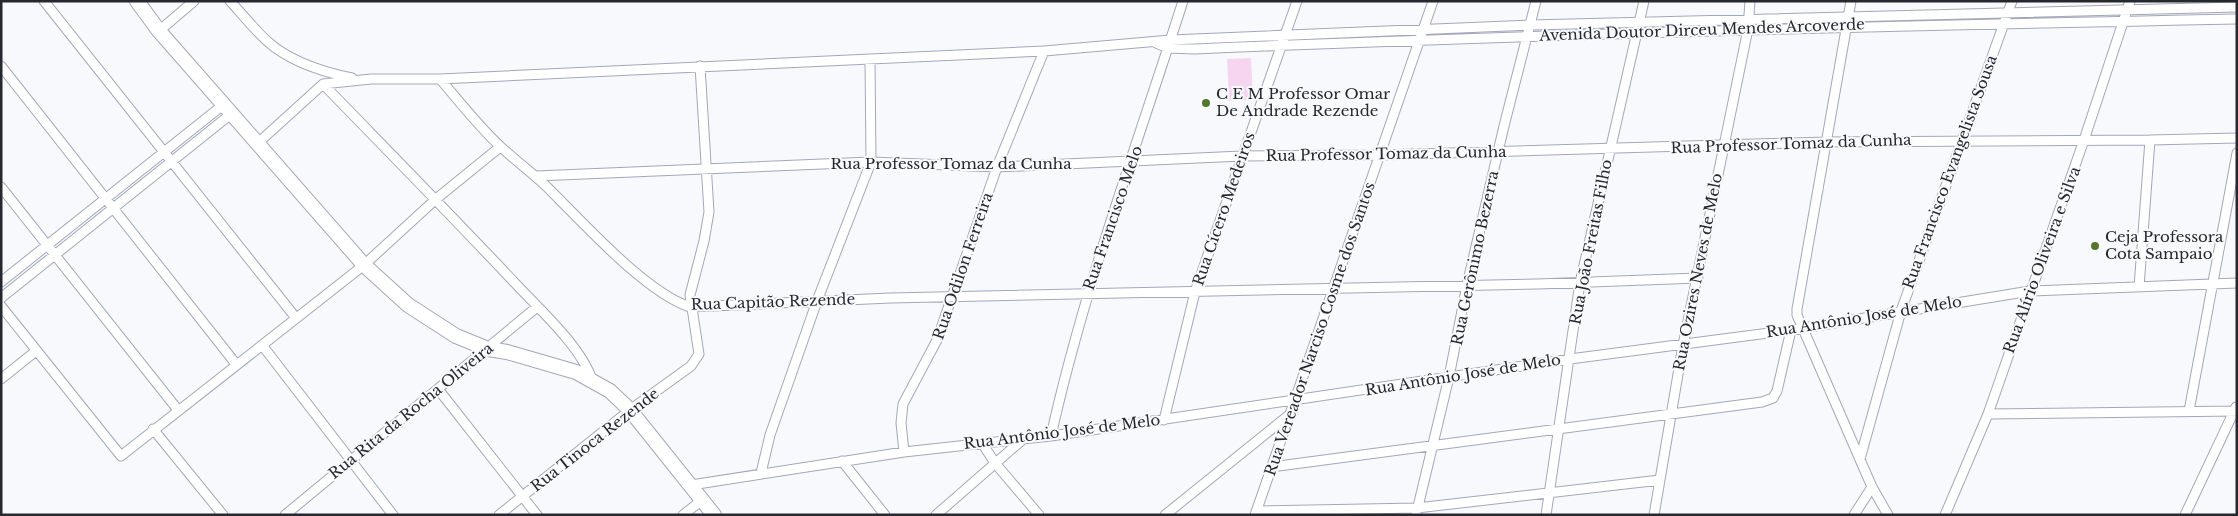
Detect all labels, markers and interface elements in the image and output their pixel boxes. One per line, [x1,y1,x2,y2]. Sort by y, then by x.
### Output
street label: Avenida Doutor Dirceu Mendes Arcoverde [1538,14,1865,45]
street label: Rua Francisco Evangelista Sousa [1898,52,2001,291]
place label: C E M Professor Omar De Andrade Rezende [1216,84,1391,120]
marker: C E M Professor Omar De Andrade Rezende [1200,97,1212,109]
street label: Rua Cícero Medeiros [1188,129,1259,288]
street label: Rua Professor Tomaz da Cunha [1670,130,1912,157]
street label: Rua Professor Tomaz da Cunha [1265,142,1507,165]
street label: Rua Francisco Melo [1079,143,1146,293]
street label: Rua Professor Tomaz da Cunha [831,154,1072,173]
street label: Rua João Freitas Filho [1565,157,1616,326]
street label: Rua Alírio Oliveira e Silva [1999,163,2084,356]
street label: Rua Gerônimo Bezerra [1447,168,1502,347]
street label: Rua Ozires Neves de Melo [1669,171,1726,372]
street label: Rua Vereador Narciso Cosme dos Santos [1260,179,1379,478]
street label: Rua Odilon Ferreira [928,189,997,342]
place label: Ceja Professora Cota Sampaio [2105,227,2224,263]
marker: Ceja Professora Cota Sampaio [2089,240,2101,252]
street label: Rua Capitão Rezende [691,289,855,314]
street label: Rua Antônio José de Melo [1765,292,1963,341]
street label: Rua Rita da Rocha Oliveira [325,338,497,483]
street label: Rua Antônio José de Melo [1364,350,1562,399]
street label: Rua Tinoca Rezende [527,384,663,496]
street label: Rua Antônio José de Melo [963,410,1162,453]

